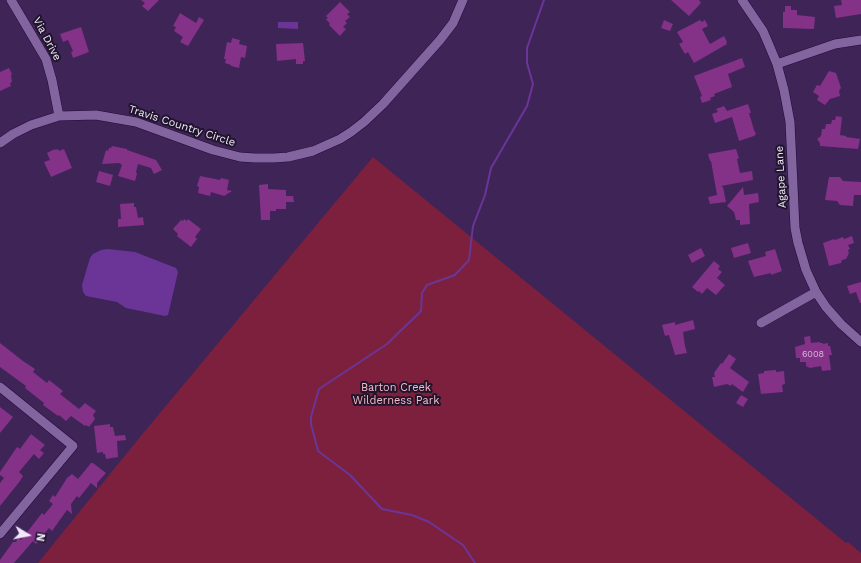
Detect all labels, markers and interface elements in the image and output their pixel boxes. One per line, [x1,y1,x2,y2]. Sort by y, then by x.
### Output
street label: Via Drive [30,15,64,63]
street label: Travis Country Circle [127,103,237,149]
street label: Agape Lane [773,146,789,208]
house number: 6008 [802,349,824,359]
park label: Barton Creek Wilderness Park [353,381,439,407]
north arrow [8,515,48,555]
text: N [33,532,47,542]

